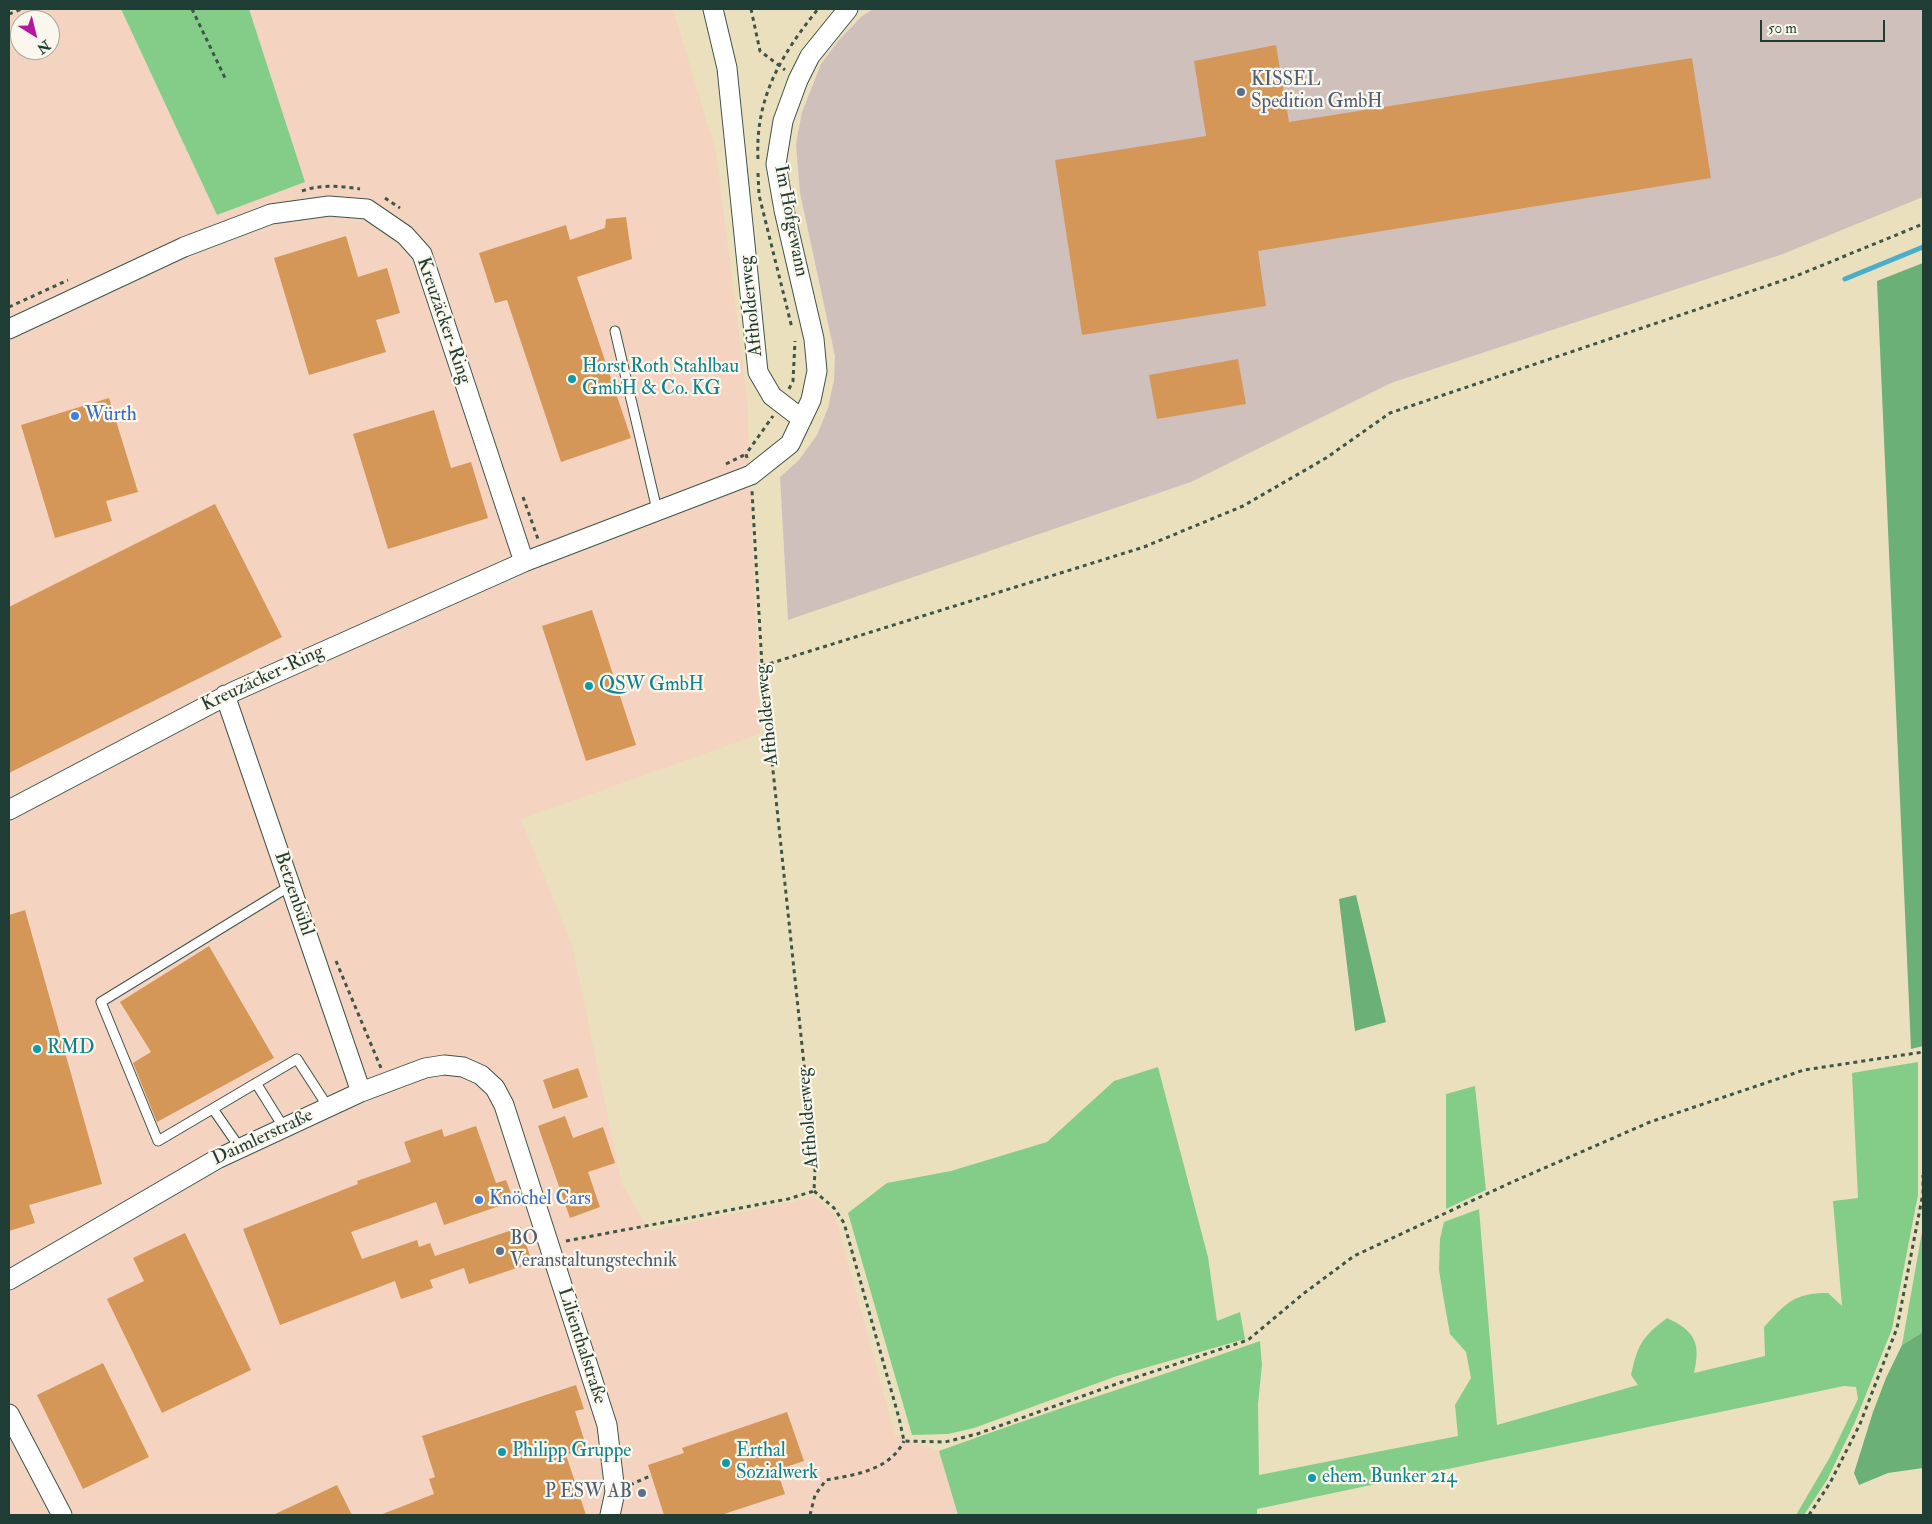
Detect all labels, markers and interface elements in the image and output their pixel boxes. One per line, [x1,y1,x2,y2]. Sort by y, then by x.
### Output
north arrow [10,10,60,60]
scale bar [1762,10,1887,42]
text: 50 m [1768,19,1797,38]
text: N [33,36,54,57]
place label: KISSEL Spedition GmbH [1251,70,1383,114]
marker: KISSEL Spedition GmbH [1235,86,1247,98]
street label: Im Hofgewann [768,163,812,279]
street label: Aftholderweg [735,254,769,358]
street label: Kreuzäcker-Ring [411,255,475,387]
place label: Horst Roth Stahlbau GmbH & Co. KG [582,357,739,401]
marker: Horst Roth Stahlbau GmbH & Co. KG [566,373,578,385]
place label: Würth [85,405,137,427]
marker: Würth [69,410,81,422]
street label: Kreuzäcker-Ring [198,641,328,717]
street label: Aftholderweg [751,663,785,767]
place label: QSW GmbH [599,675,704,697]
marker: QSW GmbH [583,680,595,692]
street label: Betzenbühl [268,849,318,939]
place label: RMD [47,1038,94,1060]
marker: RMD [31,1043,43,1055]
street label: Aftholderweg [793,1066,825,1170]
street label: Daimlerstraße [209,1105,317,1171]
place label: Knöchel Cars [489,1189,591,1211]
marker: Knöchel Cars [473,1194,485,1206]
place label: BO Veranstaltungstechnik [510,1229,677,1273]
marker: BO Veranstaltungstechnik [494,1245,506,1257]
street label: Lilienthalstraße [551,1285,611,1407]
place label: Philipp Gruppe [512,1441,631,1463]
place label: Erthal Sozialwerk [736,1441,818,1485]
marker: Philipp Gruppe [496,1446,508,1458]
marker: Erthal Sozialwerk [720,1457,732,1469]
place label: ehem. Bunker 214 [1322,1467,1457,1489]
marker: ehem. Bunker 214 [1306,1472,1318,1484]
place label: P ESW AB [545,1482,632,1504]
marker: P ESW AB [636,1487,648,1499]

